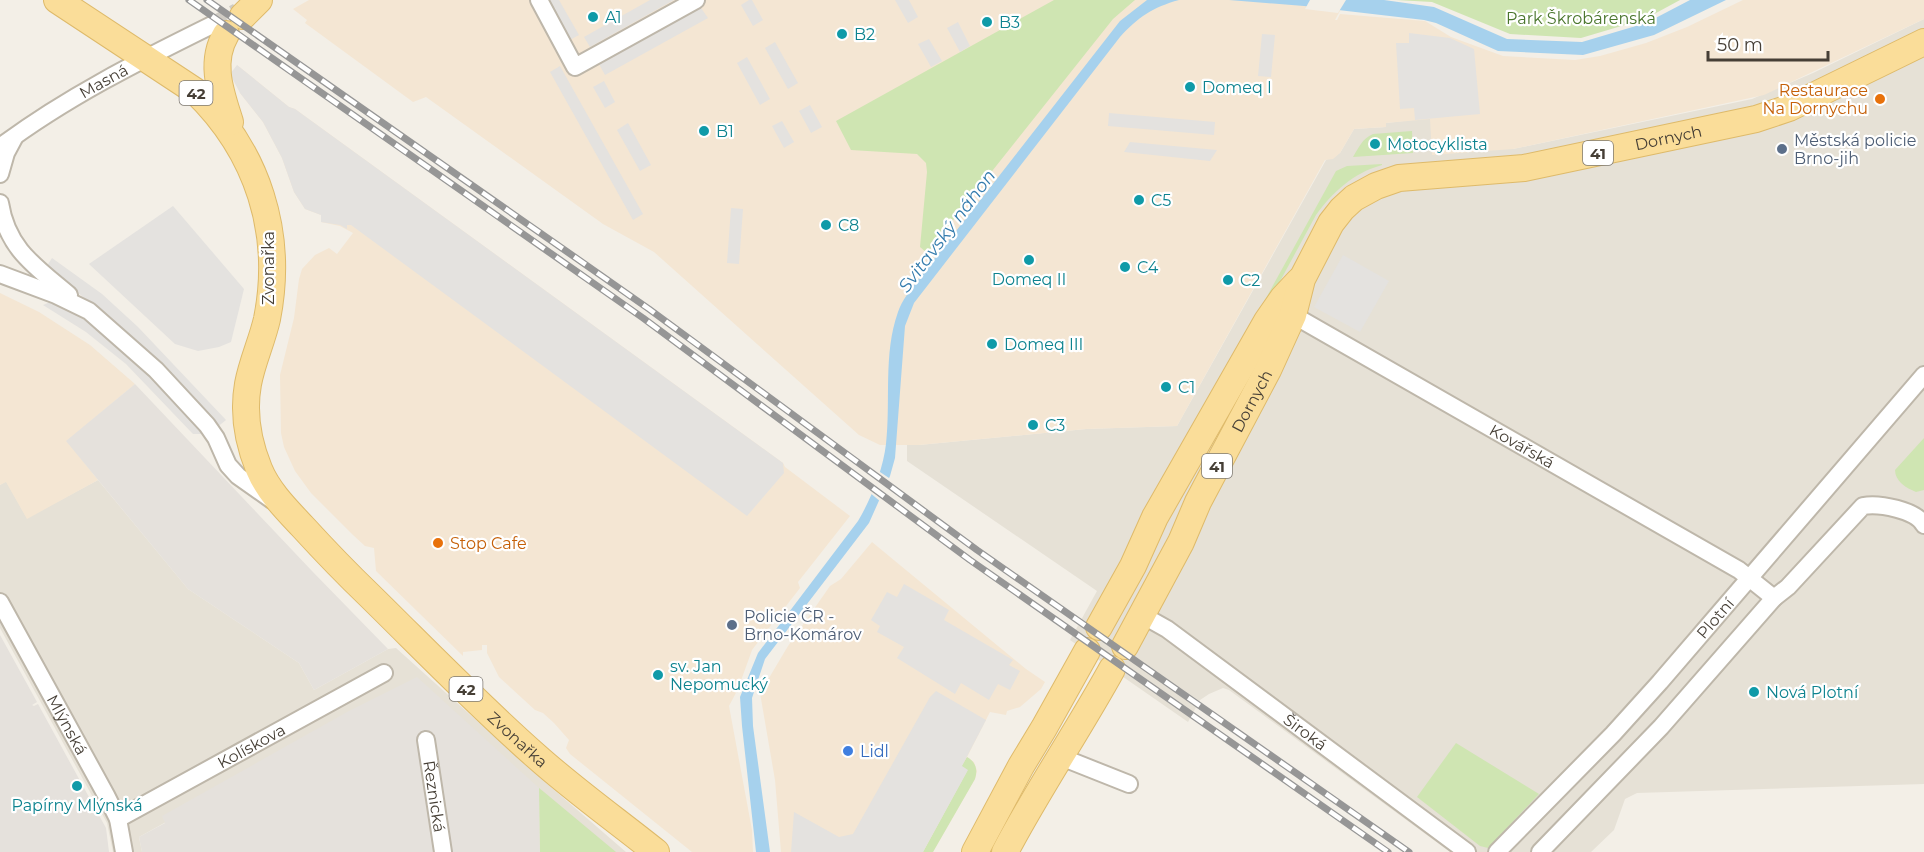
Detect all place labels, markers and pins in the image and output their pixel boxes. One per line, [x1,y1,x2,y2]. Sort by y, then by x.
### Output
place label: A1 [605,8,622,27]
marker: A1 [586,10,600,24]
place label: B3 [999,13,1020,32]
marker: B3 [980,15,994,29]
place label: B2 [854,25,875,44]
marker: B2 [835,27,849,41]
place label: Domeq I [1202,78,1272,97]
marker: Domeq I [1183,80,1197,94]
place label: Restaurace Na Dornychu [1762,81,1868,118]
marker: Restaurace Na Dornychu [1873,92,1887,106]
place label: B1 [716,122,734,141]
marker: B1 [697,124,711,138]
place label: Městská policie Brno-jih [1794,131,1916,168]
place label: Motocyklista [1387,135,1488,154]
marker: Motocyklista [1368,137,1382,151]
marker: Městská policie Brno-jih [1775,142,1789,156]
place label: C5 [1151,191,1171,210]
marker: C5 [1132,193,1146,207]
place label: C8 [838,216,859,235]
marker: C8 [819,218,833,232]
marker: Domeq II [1022,253,1036,267]
place label: C4 [1137,258,1159,277]
marker: C4 [1118,260,1132,274]
place label: Domeq II [992,270,1066,289]
place label: C2 [1240,271,1260,290]
marker: C2 [1221,273,1235,287]
place label: Domeq III [1004,335,1083,354]
marker: Domeq III [985,337,999,351]
place label: C1 [1178,378,1195,397]
marker: C1 [1159,380,1173,394]
place label: C3 [1045,416,1065,435]
marker: C3 [1026,418,1040,432]
place label: Stop Cafe [450,534,527,553]
marker: Stop Cafe [431,536,445,550]
place label: Policie ČR - Brno-Komárov [744,607,862,644]
marker: Policie ČR - Brno-Komárov [725,618,739,632]
place label: sv. Jan Nepomucký [670,657,768,694]
marker: sv. Jan Nepomucký [651,668,665,682]
place label: Nová Plotní [1766,683,1859,702]
marker: Nová Plotní [1747,685,1761,699]
place label: Lidl [860,742,889,761]
marker: Lidl [841,744,855,758]
marker: Papírny Mlýnská [70,779,84,793]
place label: Papírny Mlýnská [11,796,143,815]

